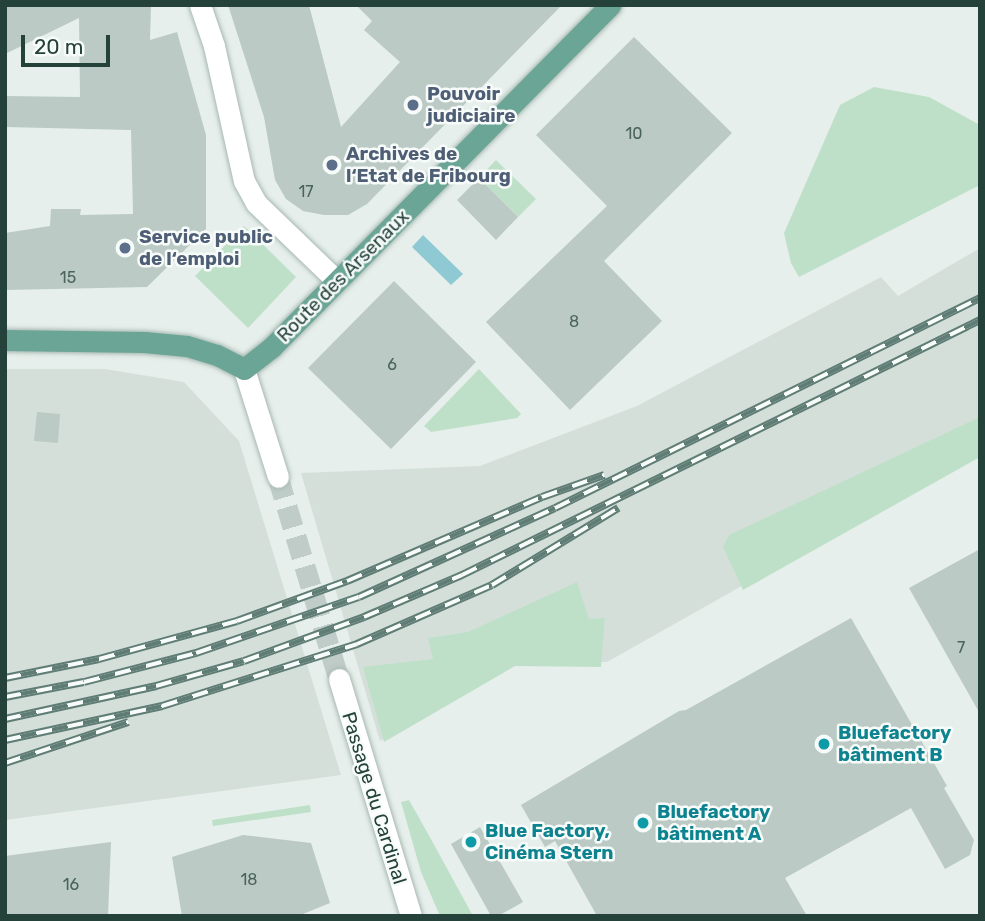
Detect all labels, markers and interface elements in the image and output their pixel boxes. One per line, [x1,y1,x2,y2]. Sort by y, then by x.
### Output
scale bar [24,21,114,65]
text: 20 m [34,34,83,59]
place label: Pouvoir judiciaire [427,83,515,127]
marker: Pouvoir judiciaire [405,97,421,113]
house number: 10 [625,124,643,144]
place label: Archives de l‘Etat de Fribourg [346,143,511,187]
marker: Archives de l‘Etat de Fribourg [324,157,340,173]
house number: 17 [298,182,314,202]
street label: Route des Arsenaux [272,205,414,347]
place label: Service public de l‘emploi [139,226,273,270]
marker: Service public de l‘emploi [117,240,133,256]
house number: 15 [60,268,76,288]
house number: 8 [569,312,579,332]
house number: 6 [387,355,397,375]
house number: 7 [957,638,965,658]
street label: Passage du Cardinal [337,709,411,887]
place label: Bluefactory bâtiment B [838,722,951,766]
marker: Bluefactory bâtiment B [816,736,832,752]
place label: Bluefactory bâtiment A [657,801,770,845]
marker: Bluefactory bâtiment A [635,815,651,831]
place label: Blue Factory, Cinéma Stern [485,820,614,864]
marker: Blue Factory, Cinéma Stern [463,834,479,850]
house number: 18 [240,870,258,890]
house number: 16 [63,875,79,895]

